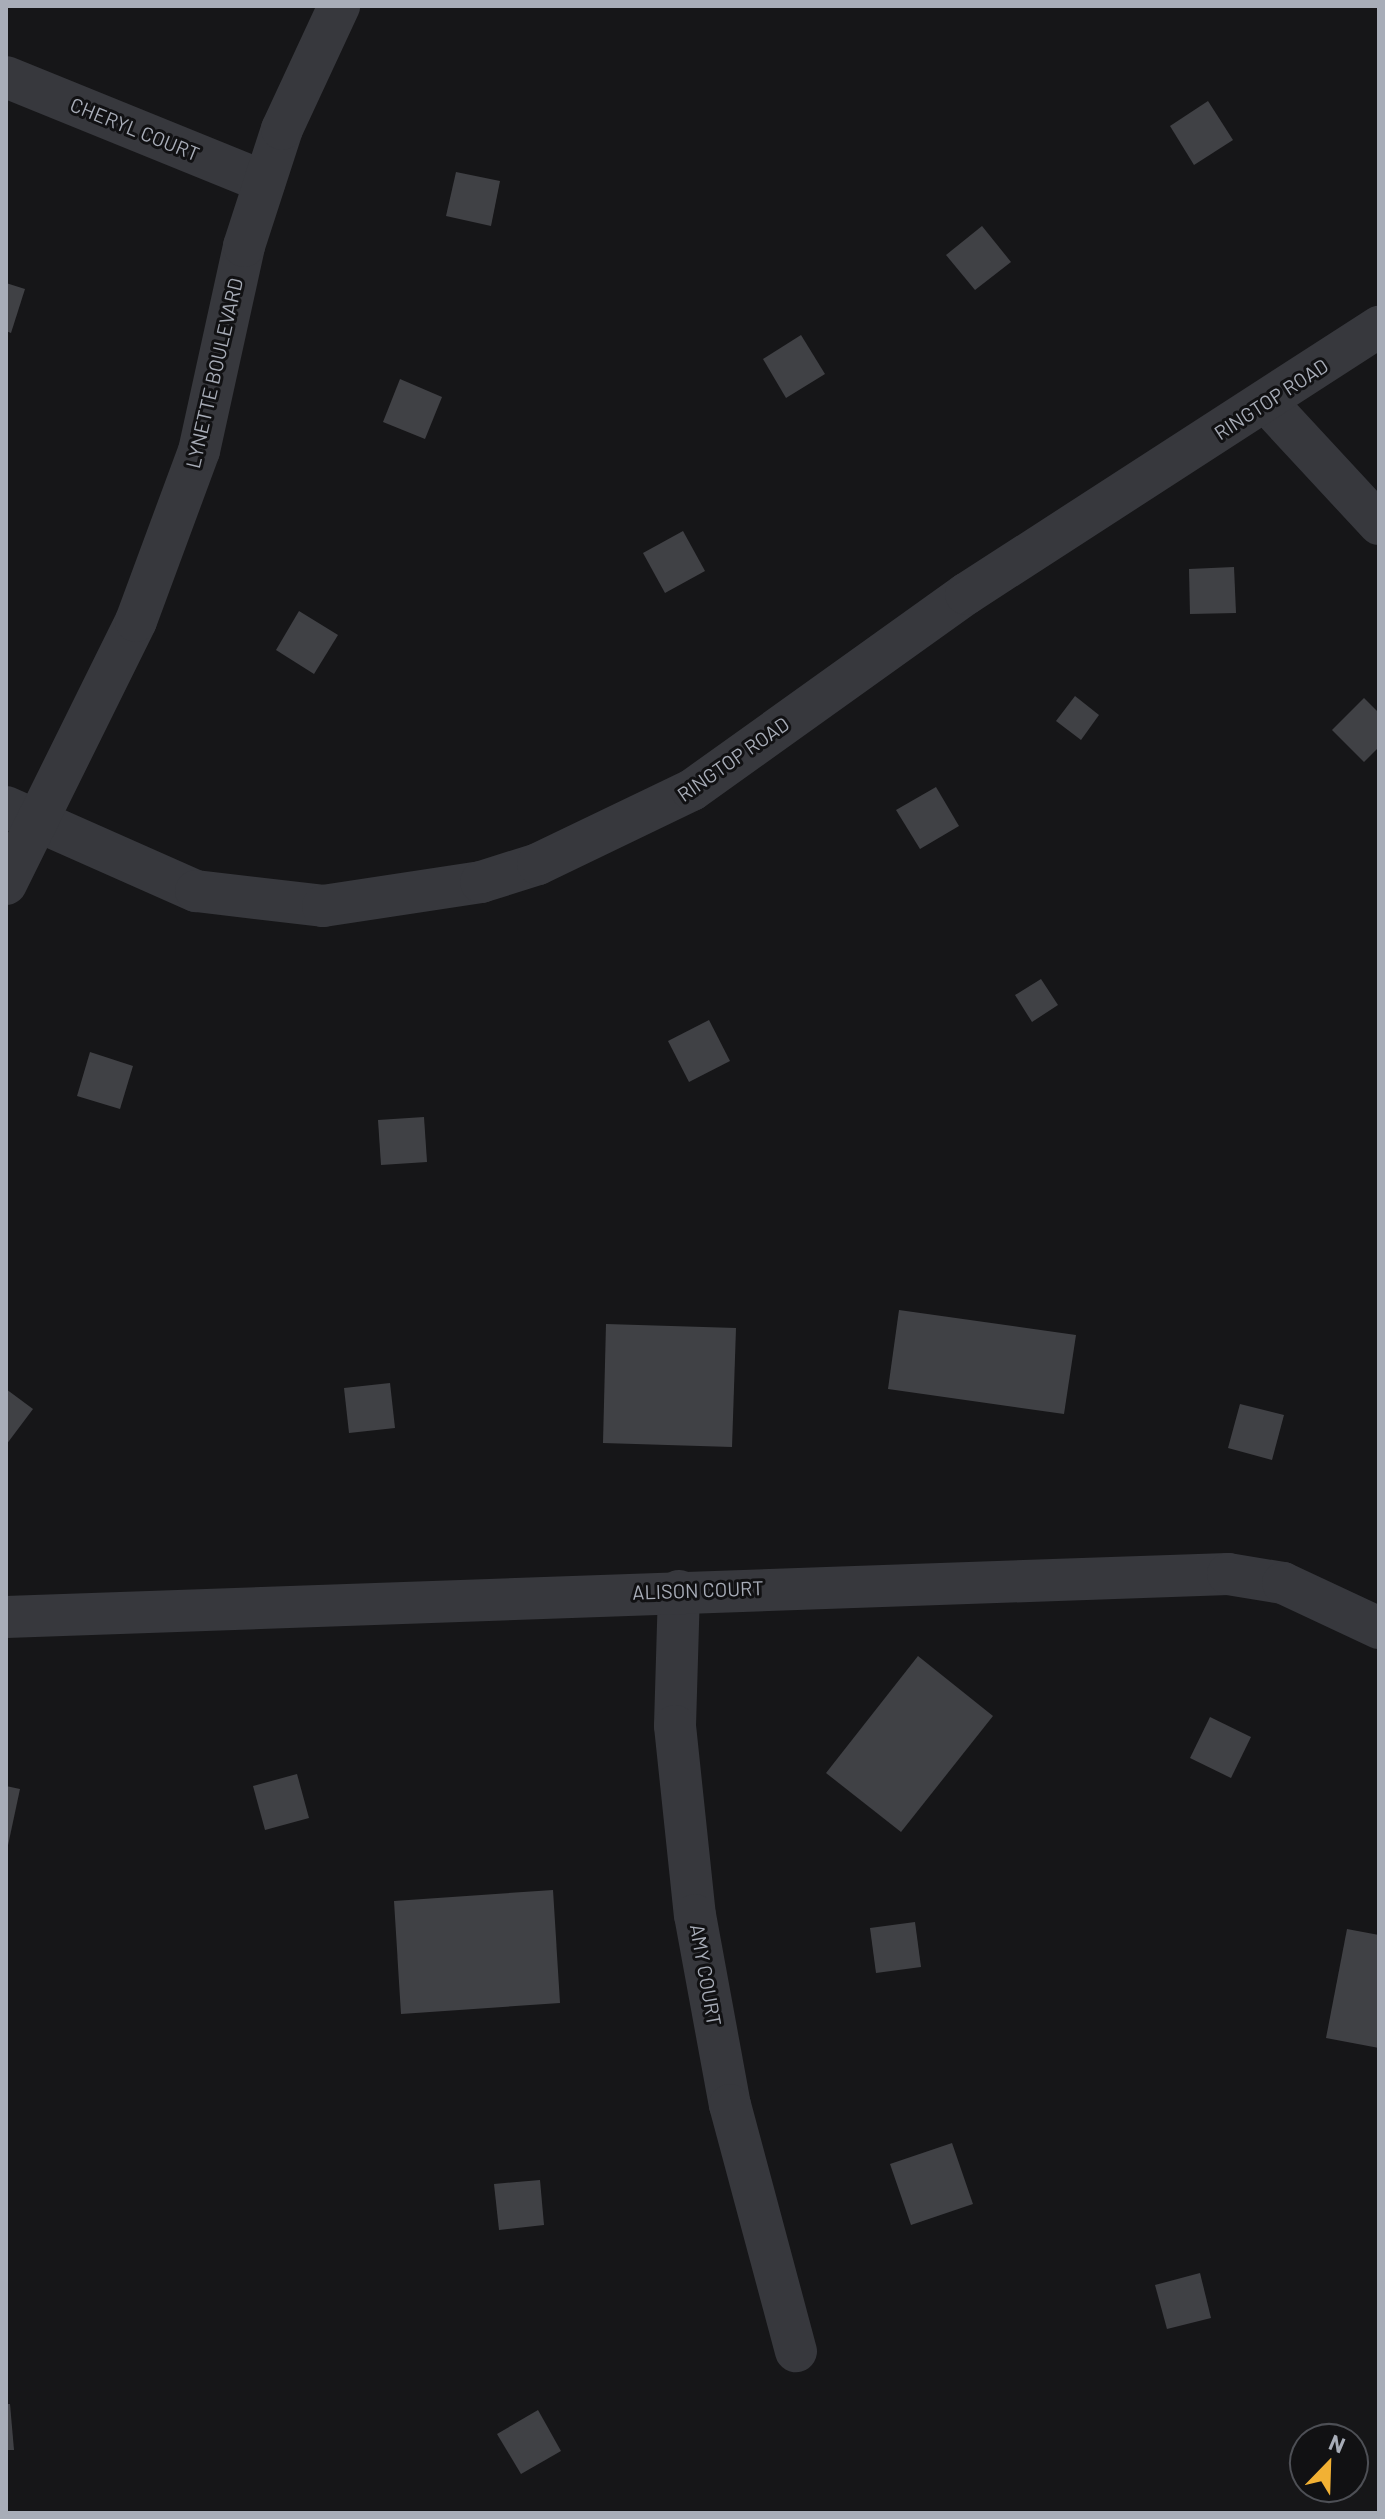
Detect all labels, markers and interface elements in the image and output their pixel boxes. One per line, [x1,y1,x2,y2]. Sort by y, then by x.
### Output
street label: CHERYL COURT [67,92,203,166]
street label: LYNETTE BOULEVARD [180,276,248,470]
street label: RINGTOP ROAD [1210,353,1332,445]
street label: RINGTOP ROAD [673,712,793,806]
street label: ALISON COURT [632,1576,764,1604]
street label: AMY COURT [685,1922,727,2028]
north arrow [1289,2423,1369,2503]
text: N [1326,2428,1349,2458]

